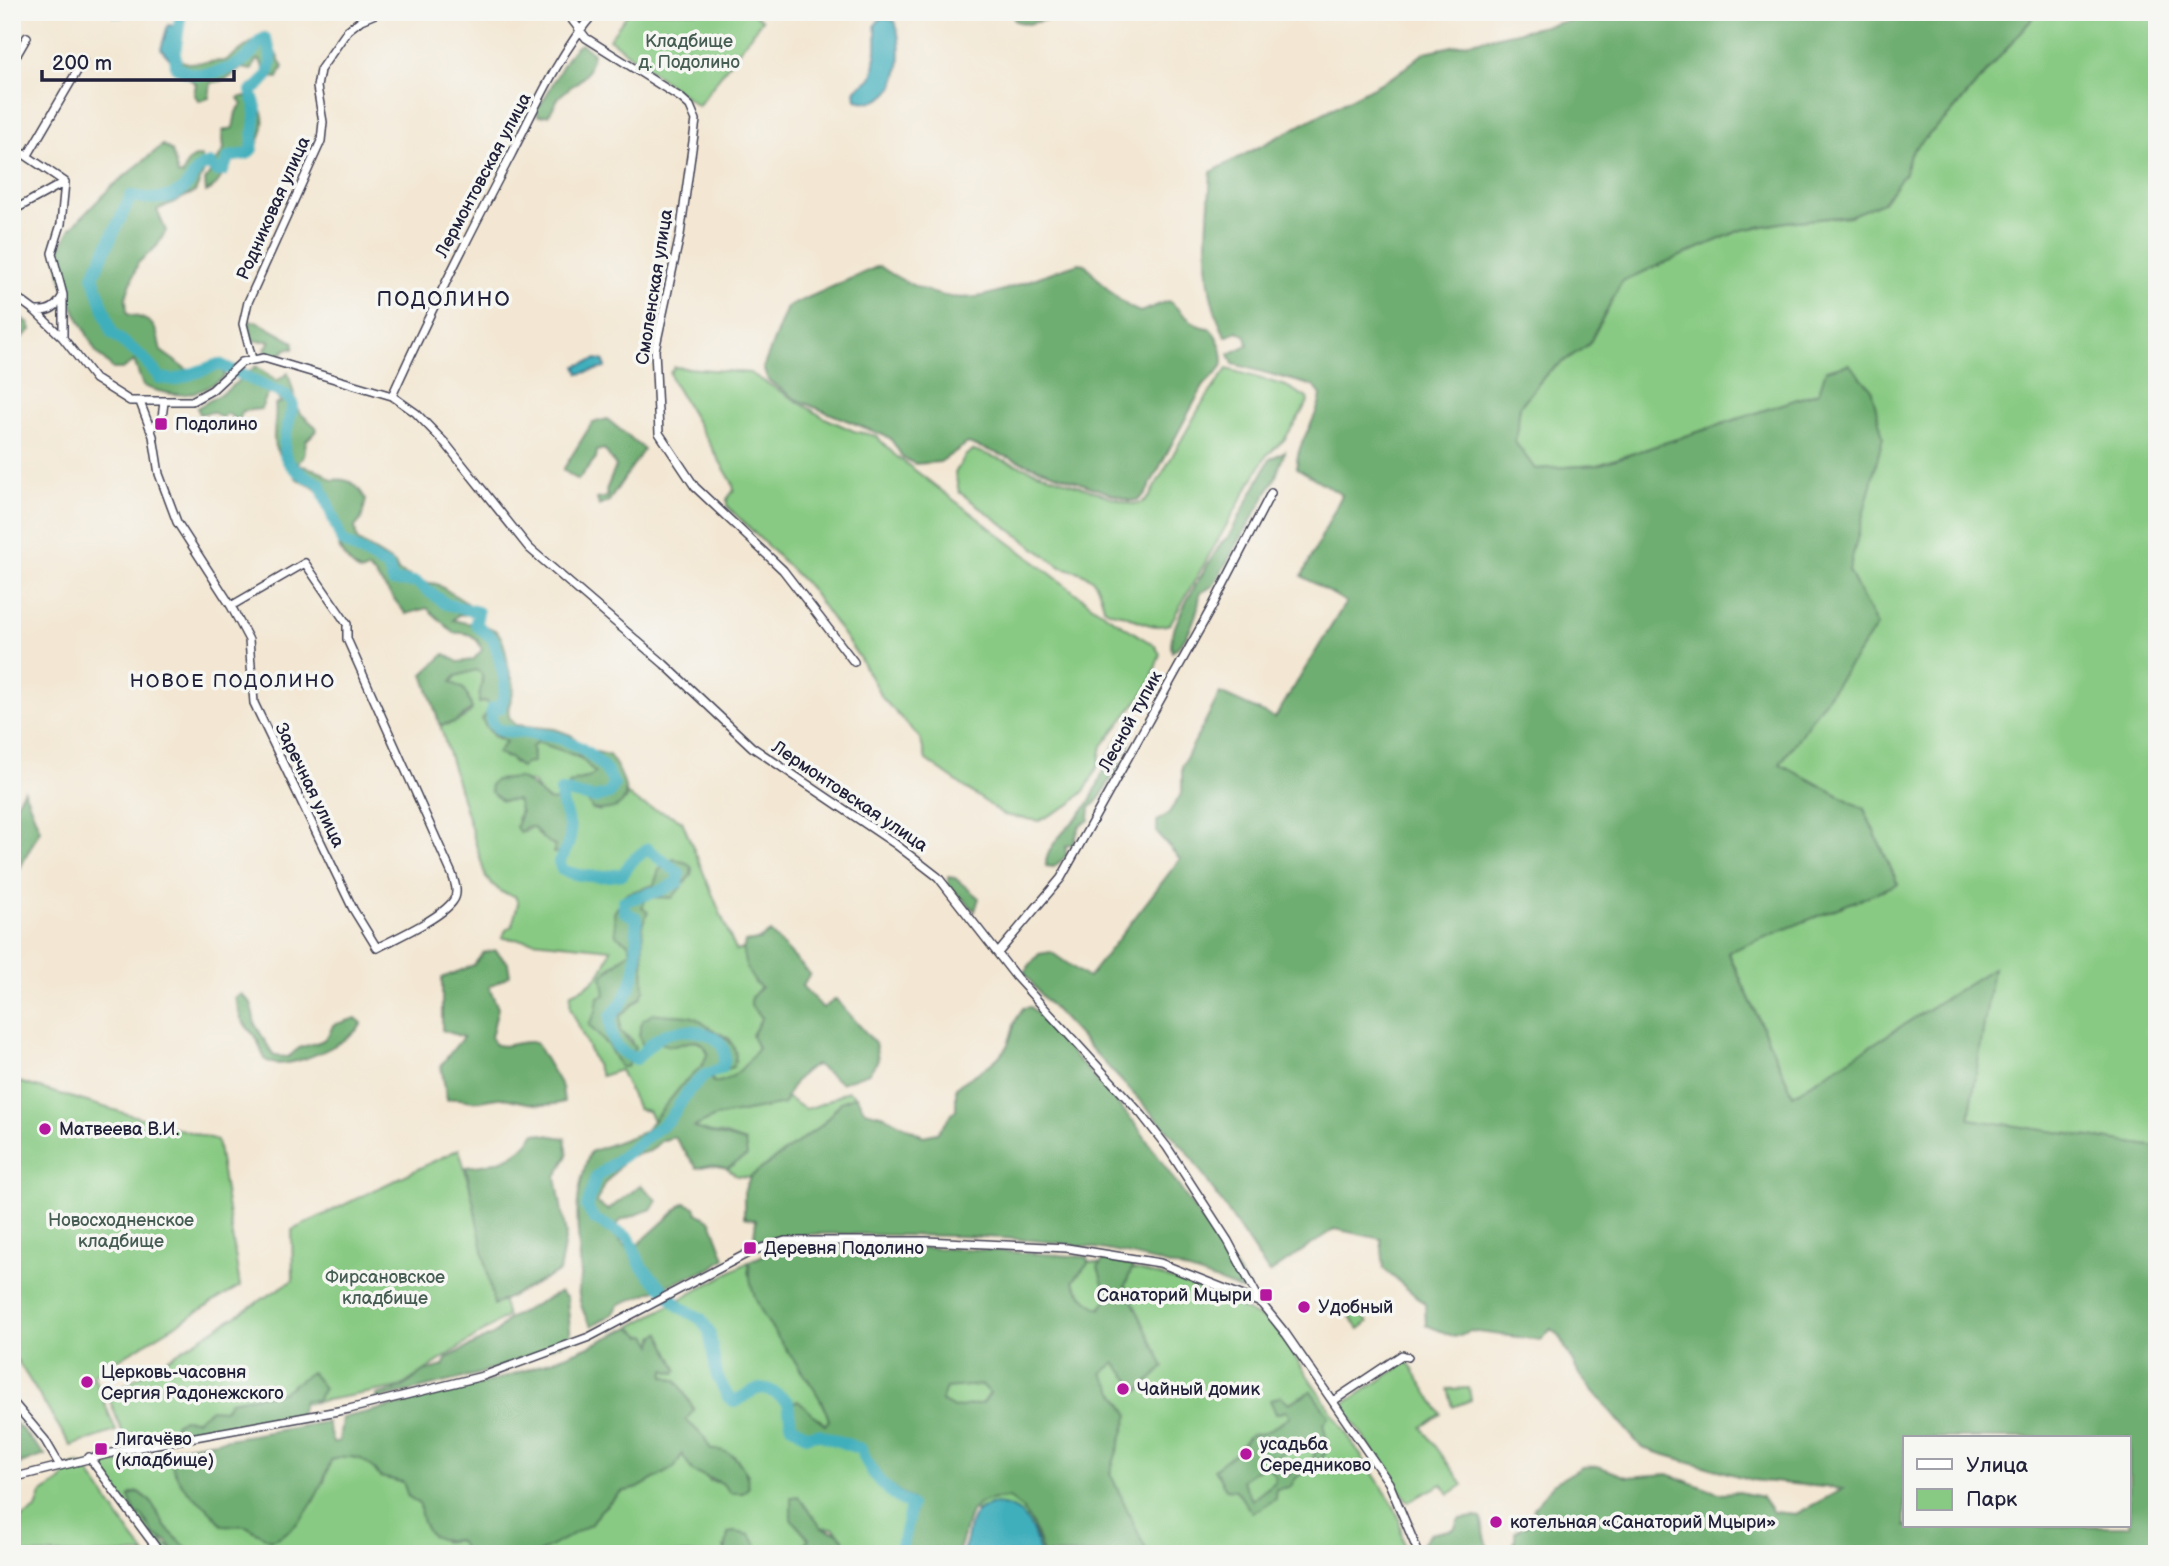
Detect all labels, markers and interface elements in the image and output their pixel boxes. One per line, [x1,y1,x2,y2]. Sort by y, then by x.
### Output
park label: Кладбище д. Подолино [638,31,740,73]
scale bar [42,38,234,82]
text: 200 m [52,51,112,76]
street label: Лермонтовская улица [431,89,536,262]
street label: Родниковая улица [232,133,315,283]
street label: Смоленская улица [632,207,677,366]
district label: ПОДОЛИНО [377,287,511,312]
place label: Подолино [175,414,257,435]
marker: Подолино [153,416,169,432]
street label: Лесной тупик [1094,667,1167,776]
district label: НОВОЕ ПОДОЛИНО [130,670,336,693]
street label: Заречная улица [270,719,349,851]
street label: Лермонтовская улица [767,736,932,857]
place label: Матвеева В.И. [59,1119,179,1140]
marker: Матвеева В.И. [37,1121,53,1137]
park label: Новосходненское кладбище [48,1210,194,1252]
place label: Деревня Подолино [764,1238,924,1259]
marker: Деревня Подолино [742,1240,758,1256]
park label: Фирсановское кладбище [325,1267,445,1309]
place label: Санаторий Мцыри [1097,1285,1252,1306]
marker: Санаторий Мцыри [1258,1287,1274,1303]
place label: Удобный [1318,1297,1393,1318]
marker: Удобный [1296,1299,1312,1315]
place label: Церковь-часовня Сергия Радонежского [101,1362,284,1404]
marker: Церковь-часовня Сергия Радонежского [79,1374,95,1390]
place label: Чайный домик [1137,1379,1260,1400]
marker: Чайный домик [1115,1381,1131,1397]
place label: Лигачёво (кладбище) [114,1429,214,1471]
place label: усадьба Середниково [1260,1434,1371,1476]
legend [1903,1436,2130,1528]
marker: Лигачёво (кладбище) [93,1441,109,1457]
marker: усадьба Середниково [1238,1446,1254,1462]
text: Улица [1966,1453,2029,1478]
text: Парк [1966,1487,2017,1512]
place label: котельная «Санаторий Мцыри» [1510,1512,1776,1533]
marker: котельная «Санаторий Мцыри» [1488,1514,1504,1530]

